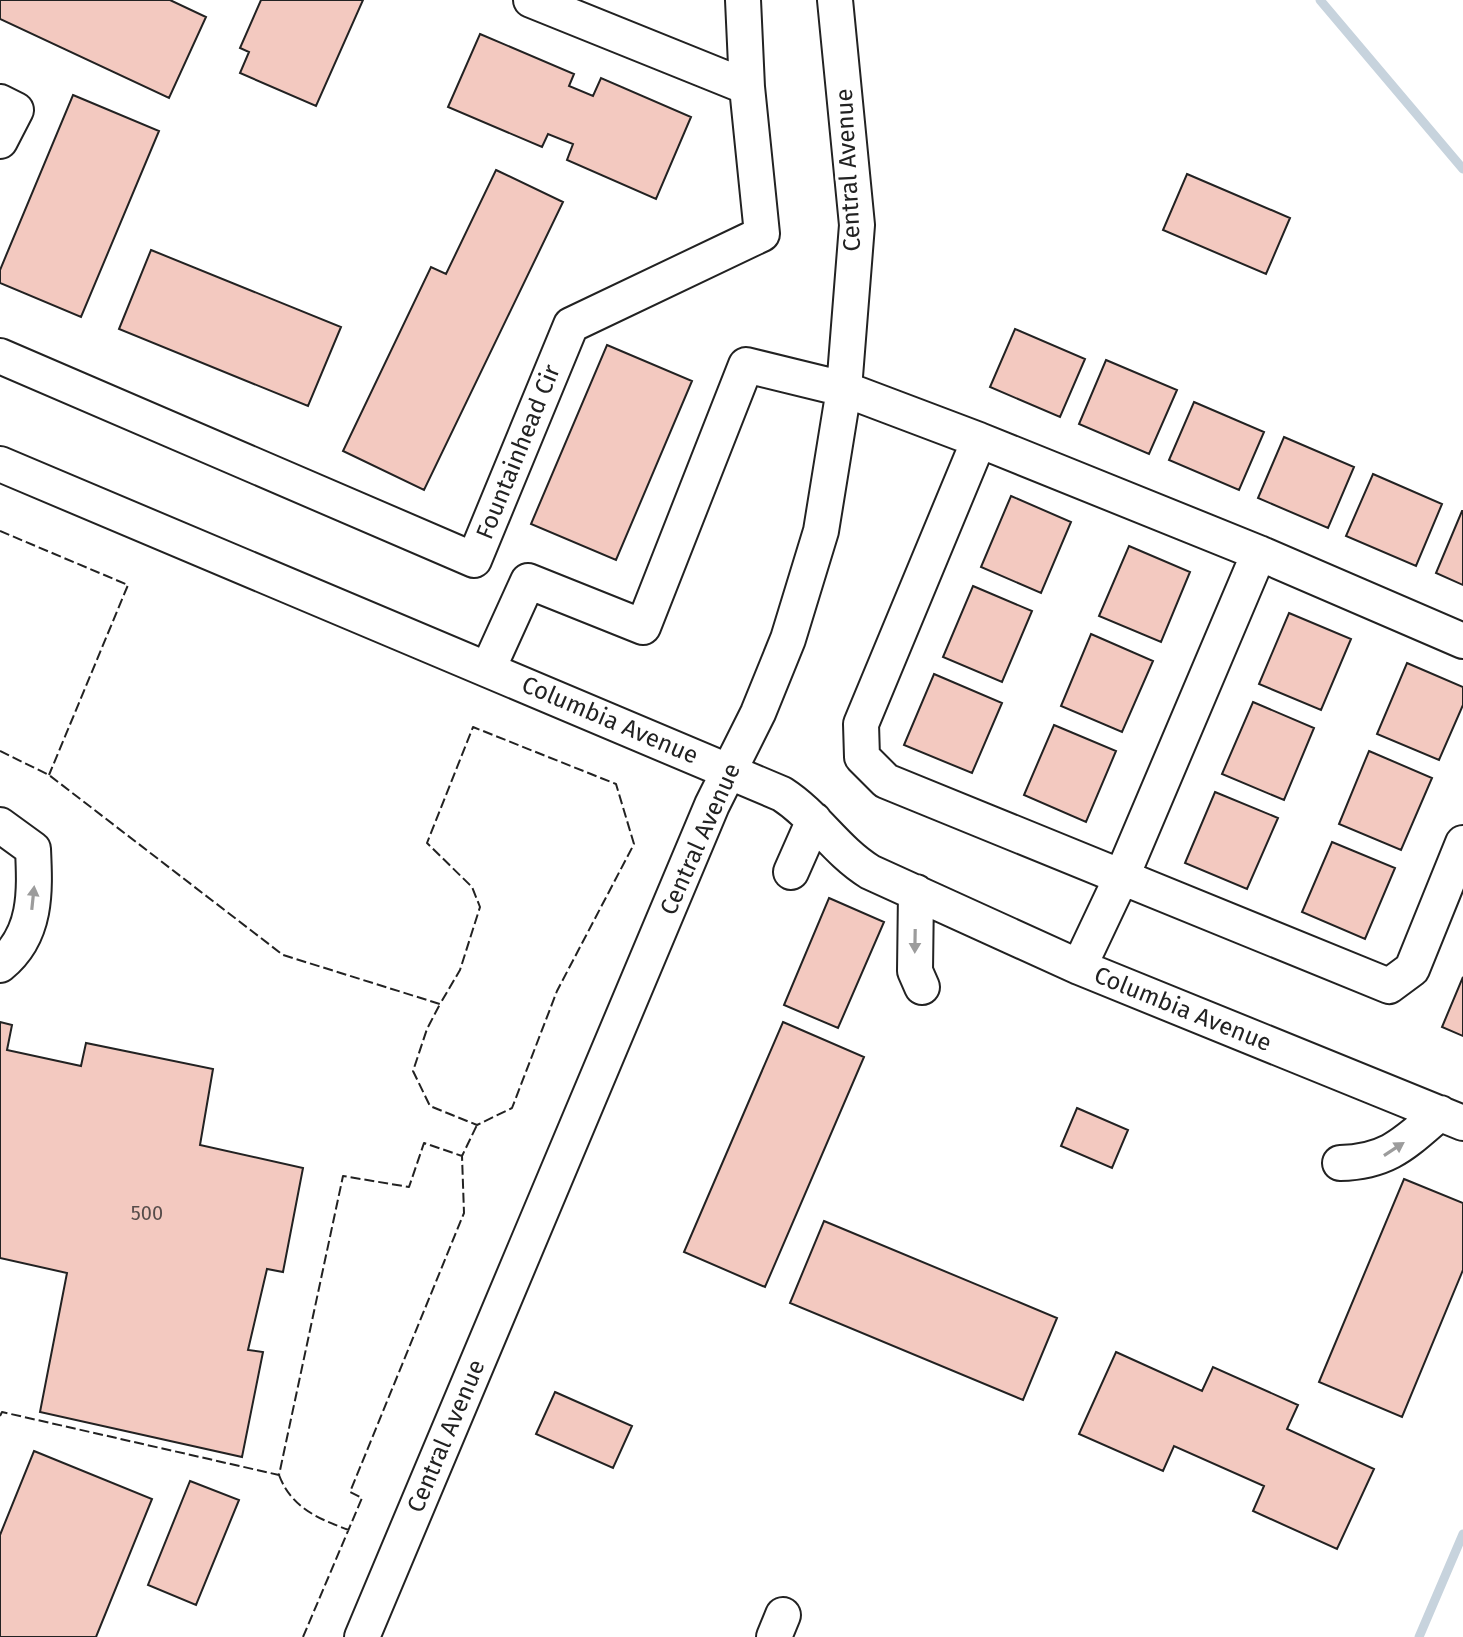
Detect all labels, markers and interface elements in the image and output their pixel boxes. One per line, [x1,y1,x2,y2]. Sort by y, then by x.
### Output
street label: Central Avenue [830,88,866,252]
street label: Fountainhead Cir [470,360,566,543]
street label: Columbia Avenue [518,670,702,770]
street label: Central Avenue [654,759,746,919]
one-way arrow [27,885,40,910]
one-way arrow [909,929,921,954]
street label: Columbia Avenue [1090,961,1276,1057]
one-way arrow [1384,1142,1405,1157]
house number: 500 [131,1201,163,1225]
street label: Central Avenue [401,1355,491,1517]

